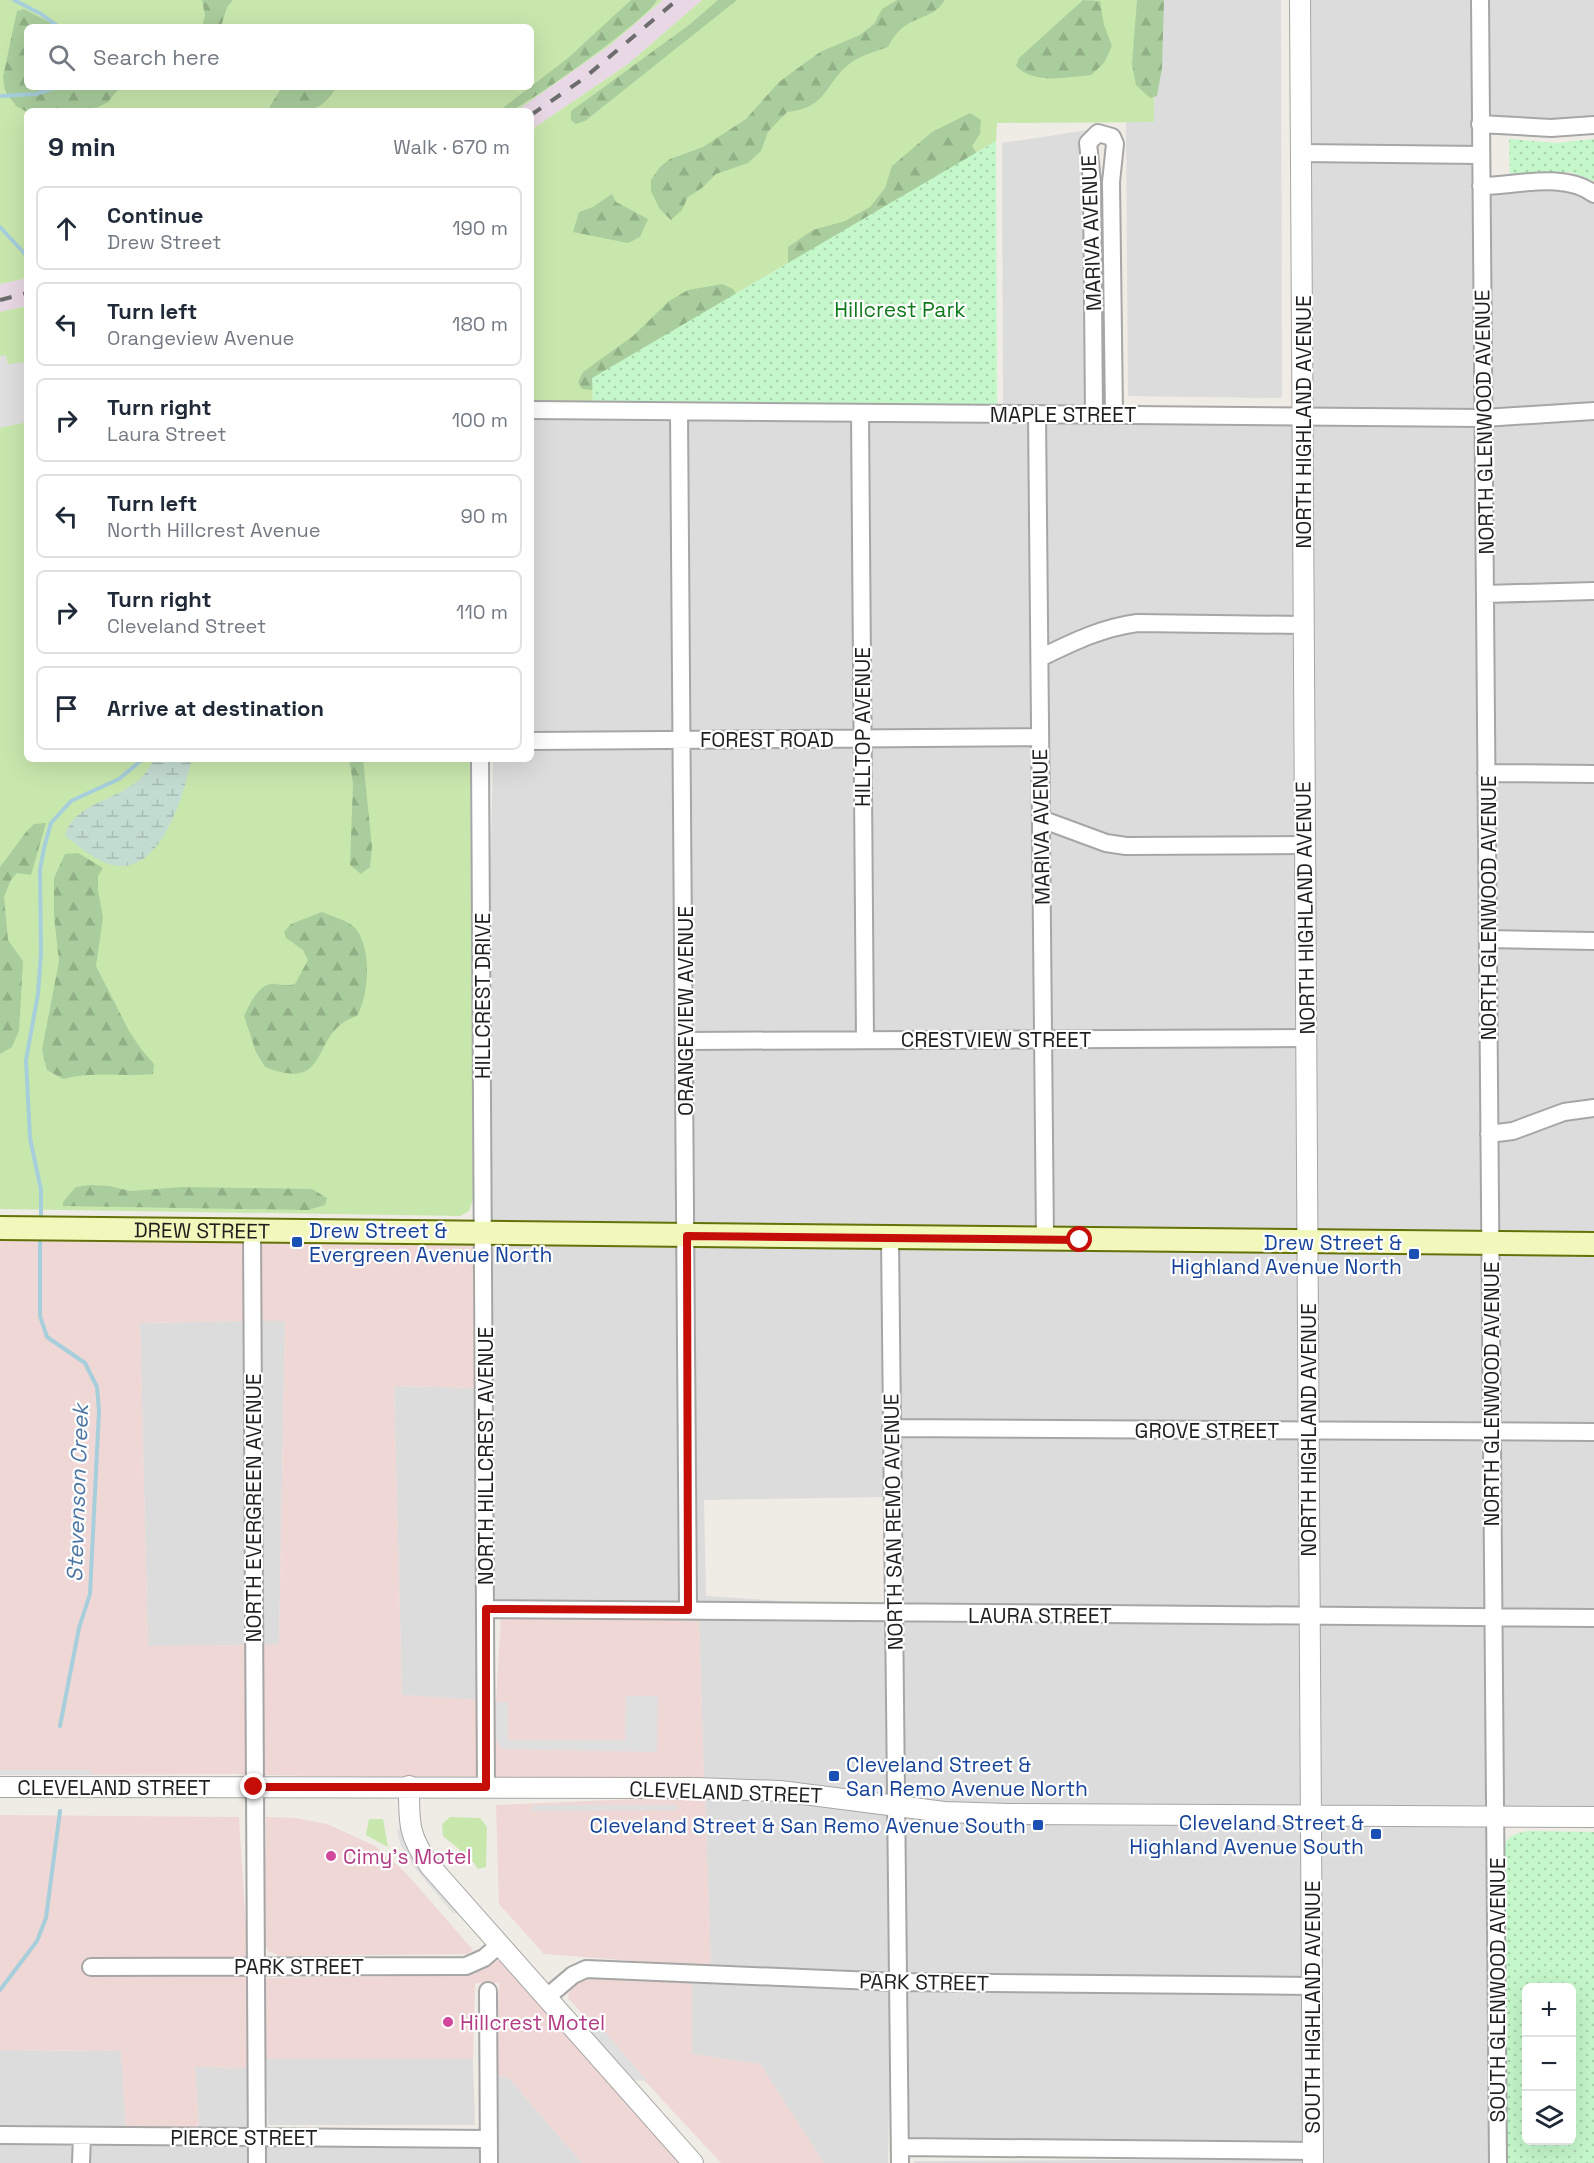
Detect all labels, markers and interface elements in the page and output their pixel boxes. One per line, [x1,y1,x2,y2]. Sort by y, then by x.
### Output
search box [24,24,534,90]
icon: search [45,41,78,74]
text: Search here [93,43,220,71]
text: 9 min [48,130,116,164]
text: Walk · 670 m [393,134,510,160]
street label: MARIVA AVENUE [1075,154,1107,312]
text: Continue [107,201,203,229]
icon: ahead [50,212,83,245]
text: 190 m [452,215,508,241]
text: Drew Street [107,229,221,255]
street label: NORTH GLENWOOD AVENUE [1468,289,1500,555]
street label: NORTH HIGHLAND AVENUE [1290,295,1317,549]
park label: Hillcrest Park [834,296,966,323]
text: Turn left [107,297,197,325]
icon: left [50,308,83,341]
text: 180 m [452,311,508,337]
text: Orangeview Avenue [107,325,294,351]
text: Turn right [107,393,212,421]
street label: MAPLE STREET [990,401,1136,428]
icon: right [50,404,83,437]
text: 100 m [452,407,508,433]
text: Laura Street [107,421,226,447]
text: Turn left [107,489,197,517]
icon: left [50,500,83,533]
text: 90 m [461,503,508,529]
text: North Hillcrest Avenue [107,517,321,543]
text: Turn right [107,585,212,613]
icon: right [50,596,83,629]
text: 110 m [456,599,508,625]
text: Cleveland Street [107,613,266,639]
street label: HILLTOP AVENUE [849,647,876,807]
icon: arrive [50,692,83,725]
text: Arrive at destination [107,694,324,722]
street label: FOREST ROAD [700,726,834,753]
street label: MARIVA AVENUE [1026,749,1056,905]
street label: NORTH GLENWOOD AVENUE [1475,775,1502,1041]
street label: NORTH HIGHLAND AVENUE [1289,781,1321,1035]
street label: ORANGEVIEW AVENUE [672,906,699,1116]
street label: HILLCREST DRIVE [469,913,496,1079]
street label: CRESTVIEW STREET [901,1026,1091,1053]
street label: DREW STREET [134,1216,270,1244]
place label: Drew Street & Evergreen Avenue North [309,1217,553,1268]
route start [1066,1226,1092,1252]
place label: Drew Street & Highland Avenue North [1171,1229,1402,1280]
marker: Drew Street & Evergreen Avenue North [290,1235,304,1249]
marker: Drew Street & Highland Avenue North [1407,1247,1421,1261]
street label: NORTH GLENWOOD AVENUE [1478,1261,1505,1527]
street label: NORTH HIGHLAND AVENUE [1295,1303,1322,1557]
street label: NORTH HILLCREST AVENUE [472,1327,499,1585]
street label: NORTH EVERGREEN AVENUE [240,1374,267,1642]
street label: NORTH SAN REMO AVENUE [877,1393,909,1651]
water label: Stevenson Creek [60,1401,94,1582]
street label: GROVE STREET [1135,1417,1279,1444]
street label: LAURA STREET [968,1602,1112,1629]
place label: Cleveland Street & San Remo Avenue North [846,1751,1088,1802]
marker: Cleveland Street & San Remo Avenue North [827,1769,841,1783]
route end [240,1773,266,1799]
street label: CLEVELAND STREET [17,1774,211,1801]
street label: CLEVELAND STREET [629,1775,823,1809]
place label: Cleveland Street & Highland Avenue South [1129,1809,1364,1860]
place label: Cleveland Street & San Remo Avenue South [590,1812,1026,1839]
marker: Cleveland Street & San Remo Avenue South [1031,1818,1045,1832]
marker: Cleveland Street & Highland Avenue South [1369,1827,1383,1841]
place label: Cimy's Motel [343,1843,472,1870]
marker: Cimy's Motel [324,1849,338,1863]
street label: SOUTH GLENWOOD AVENUE [1484,1857,1511,2123]
street label: SOUTH HIGHLAND AVENUE [1299,1880,1326,2134]
street label: PARK STREET [234,1953,364,1980]
street label: PARK STREET [859,1967,989,1997]
map controls [1522,1983,1576,2145]
button: + [1522,1983,1576,2037]
place label: Hillcrest Motel [460,2009,605,2036]
marker: Hillcrest Motel [441,2015,455,2029]
button: − [1522,2037,1576,2091]
button: layers [1522,2091,1576,2145]
street label: PIERCE STREET [170,2124,318,2151]

